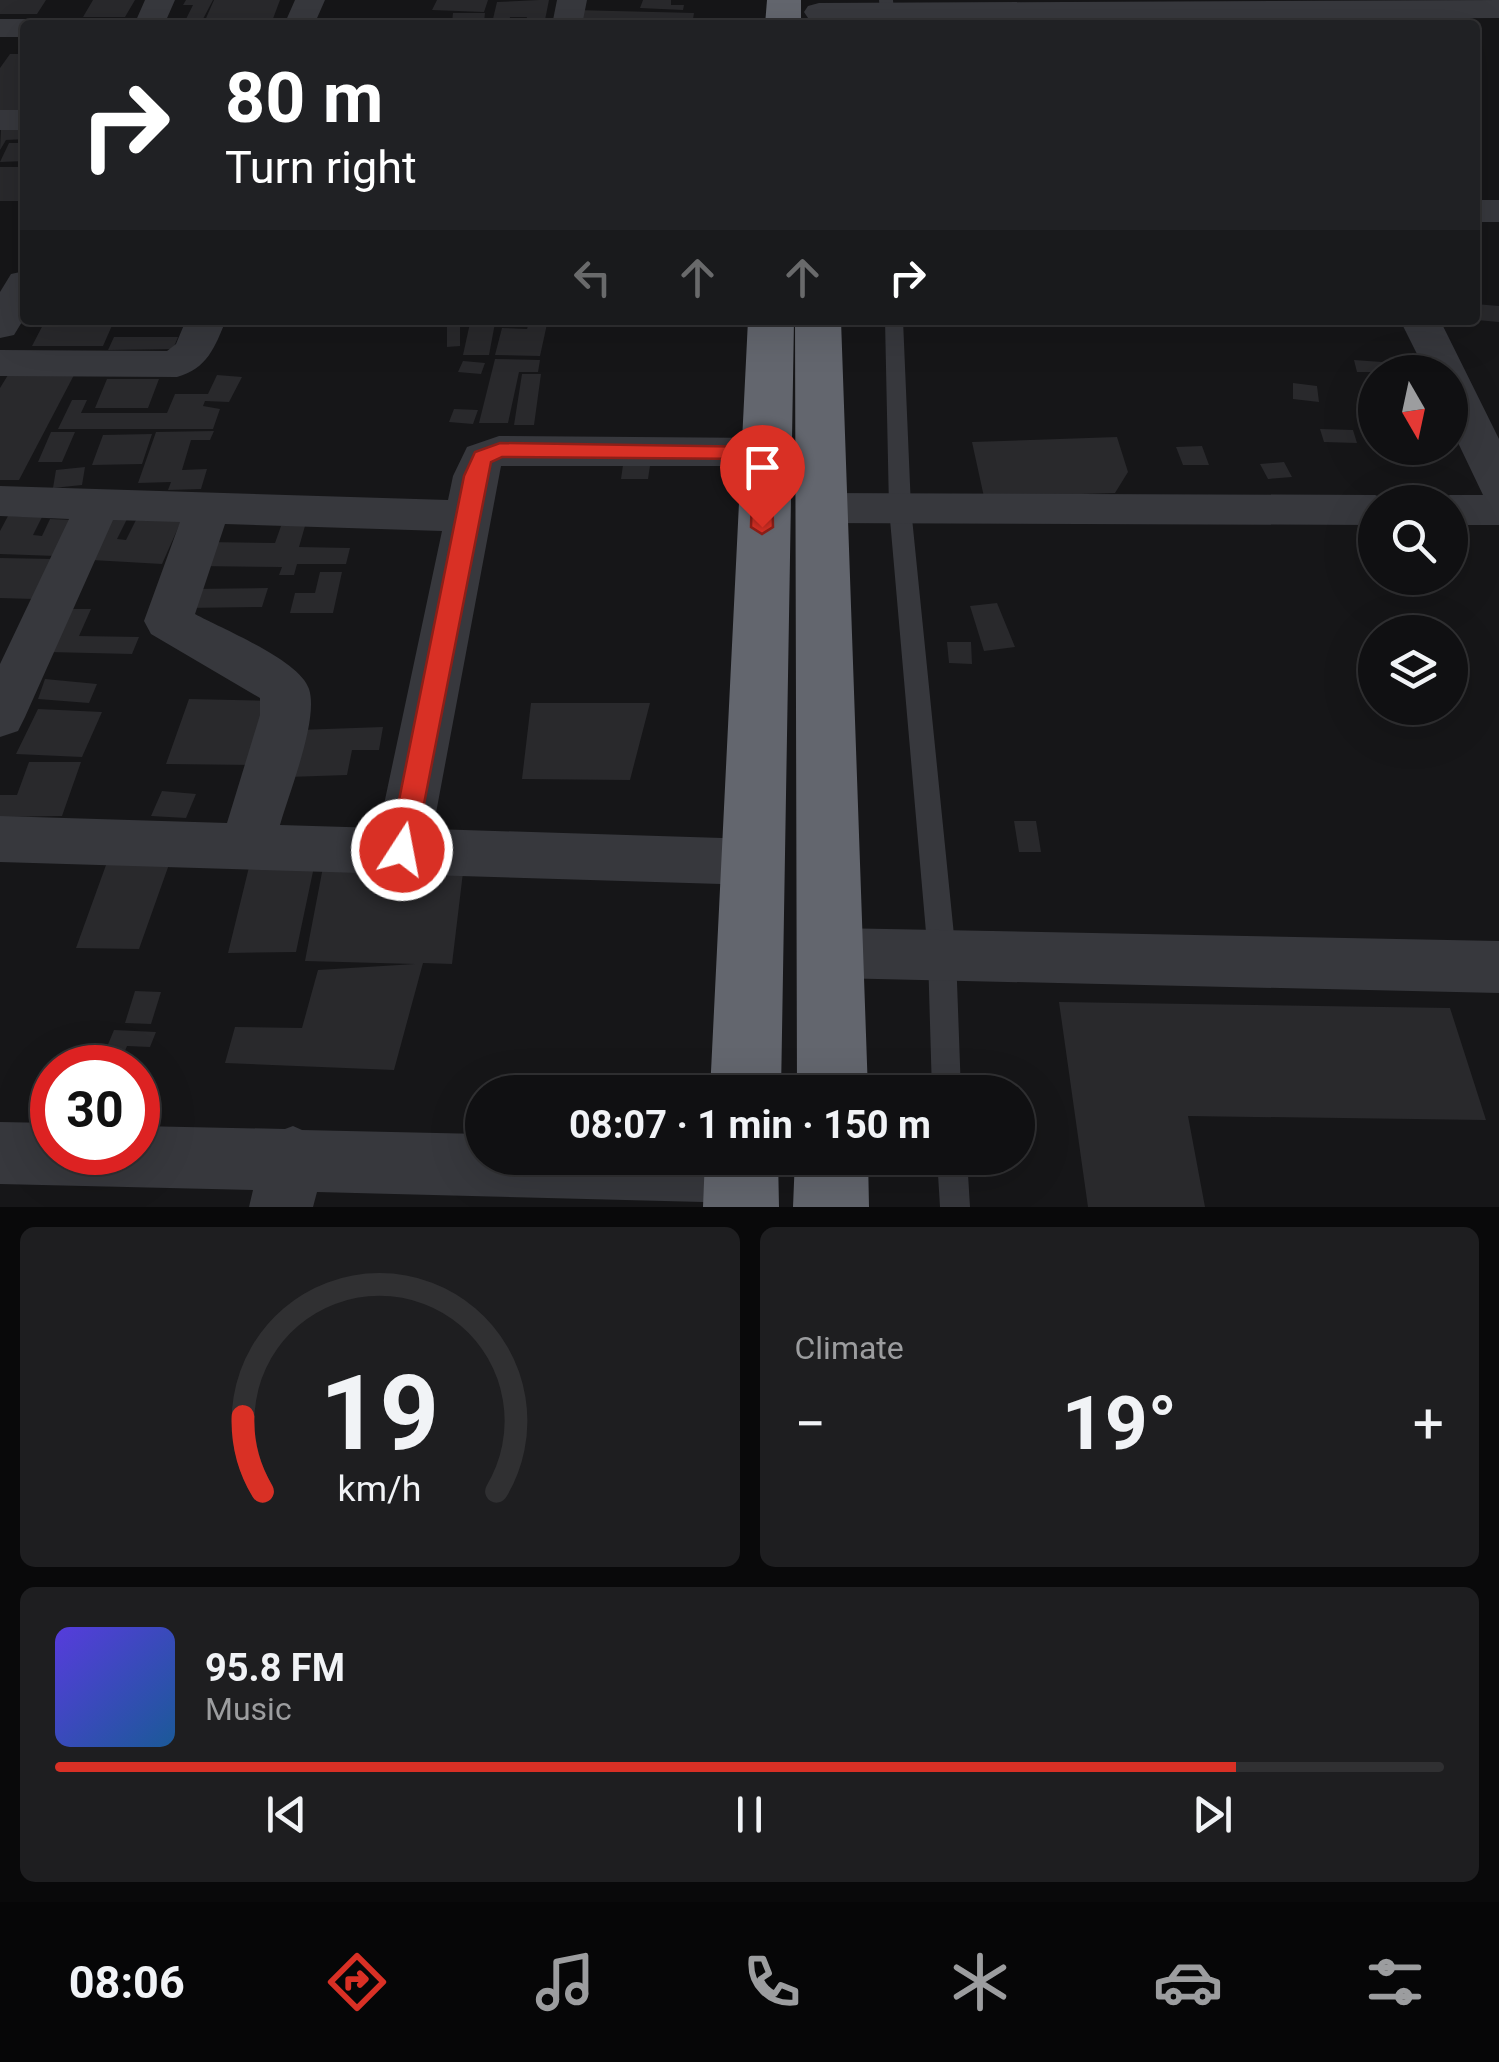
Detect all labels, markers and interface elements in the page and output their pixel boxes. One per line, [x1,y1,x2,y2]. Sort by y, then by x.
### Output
text: 80 m [225,57,383,139]
icon: right [60,60,190,190]
text: Turn right [225,141,417,194]
icon: left [565,250,620,305]
icon: ahead [670,250,725,305]
icon: ahead [775,250,830,305]
icon: right [880,250,935,305]
north arrow [1358,355,1468,465]
map controls [1358,355,1468,725]
pin [720,425,805,528]
icon: arrive [735,440,790,495]
button: search [1358,485,1468,595]
button: layers [1358,615,1468,725]
position arrow [350,798,454,902]
speed limit sign: 30 [30,1045,160,1175]
text: 08:07 · 1 min · 150 m [569,1103,931,1147]
text: Climate [795,1329,904,1367]
text: 19 [320,1353,439,1474]
text: 19° [1062,1379,1177,1467]
text: − [795,1392,826,1456]
text: + [1413,1392,1444,1456]
text: km/h [338,1468,422,1510]
text: 95.8 FM [205,1646,345,1690]
text: Music [205,1690,292,1728]
icon: previous [259,1787,314,1842]
icon: pause [722,1787,777,1842]
icon: next [1185,1787,1240,1842]
icon: directions [322,1947,392,2017]
icon: music [530,1947,600,2017]
icon: phone [737,1947,807,2017]
icon: climate [945,1947,1015,2017]
icon: car [1153,1947,1223,2017]
icon: filters [1360,1947,1430,2017]
text: 08:06 [69,1956,185,2009]

